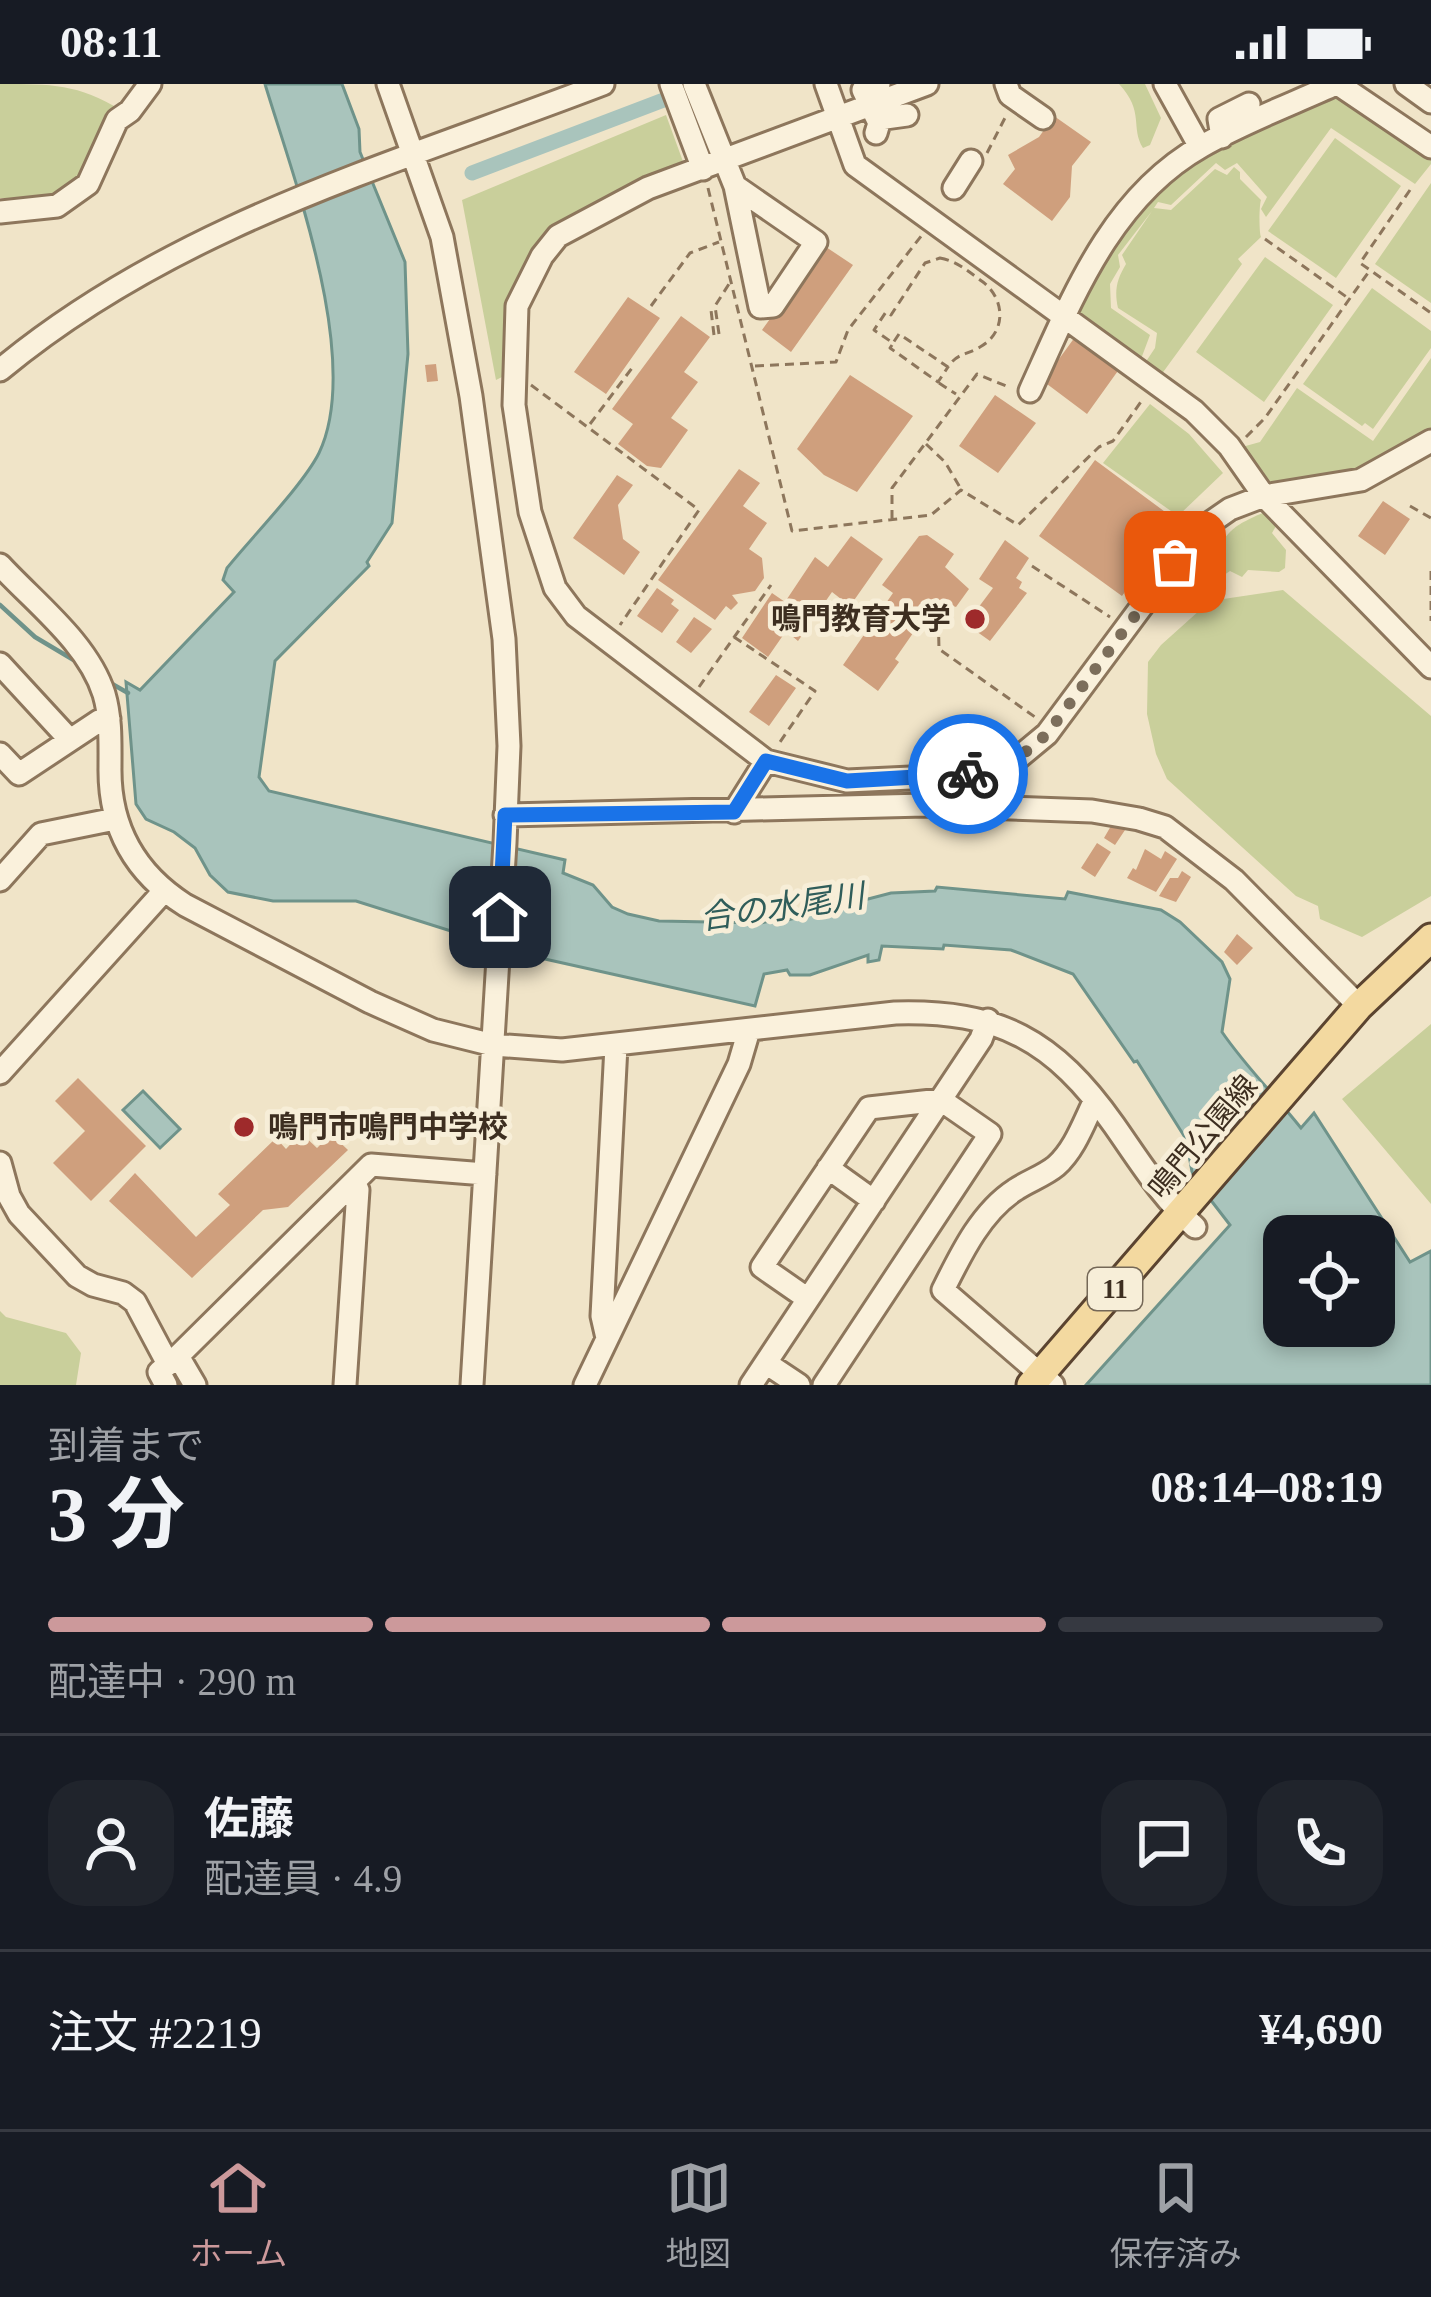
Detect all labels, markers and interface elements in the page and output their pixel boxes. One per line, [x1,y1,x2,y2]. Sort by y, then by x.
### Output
text: 08:11 [60,17,163,67]
pin [1124,511,1226,613]
icon: bag [1142,529,1208,595]
place label: 鳴門教育大学 [771,602,951,635]
marker: 鳴門教育大学 [962,606,988,632]
courier [908,714,1028,834]
icon: bike [935,741,1001,807]
pin [449,866,551,968]
water label: 合の水尾川 [698,877,869,936]
icon: home [467,884,533,950]
street label: 鳴門公園線 [1142,1069,1263,1205]
place label: 鳴門市鳴門中学校 [268,1110,508,1143]
marker: 鳴門市鳴門中学校 [231,1114,257,1140]
map controls [1263,1215,1395,1347]
button: locate [1263,1215,1395,1347]
road number: 11 [1088,1268,1142,1310]
text: 到着まで [48,1424,204,1467]
text: 08:14–08:19 [1151,1462,1383,1512]
text: 3 分 [48,1471,185,1558]
text: 配達中 · 290 m [48,1660,296,1703]
button: person [48,1780,174,1906]
button: chat [1101,1780,1227,1906]
button: phone [1257,1780,1383,1906]
text: 佐藤 [204,1794,294,1844]
text: 配達員 · 4.9 [204,1857,402,1900]
text: ¥4,690 [1259,2004,1383,2054]
text: 注文 #2219 [48,2008,262,2058]
tab: ホーム [189,2155,287,2275]
tab: 地図 [666,2155,732,2275]
tab: 保存済み [1110,2155,1242,2275]

